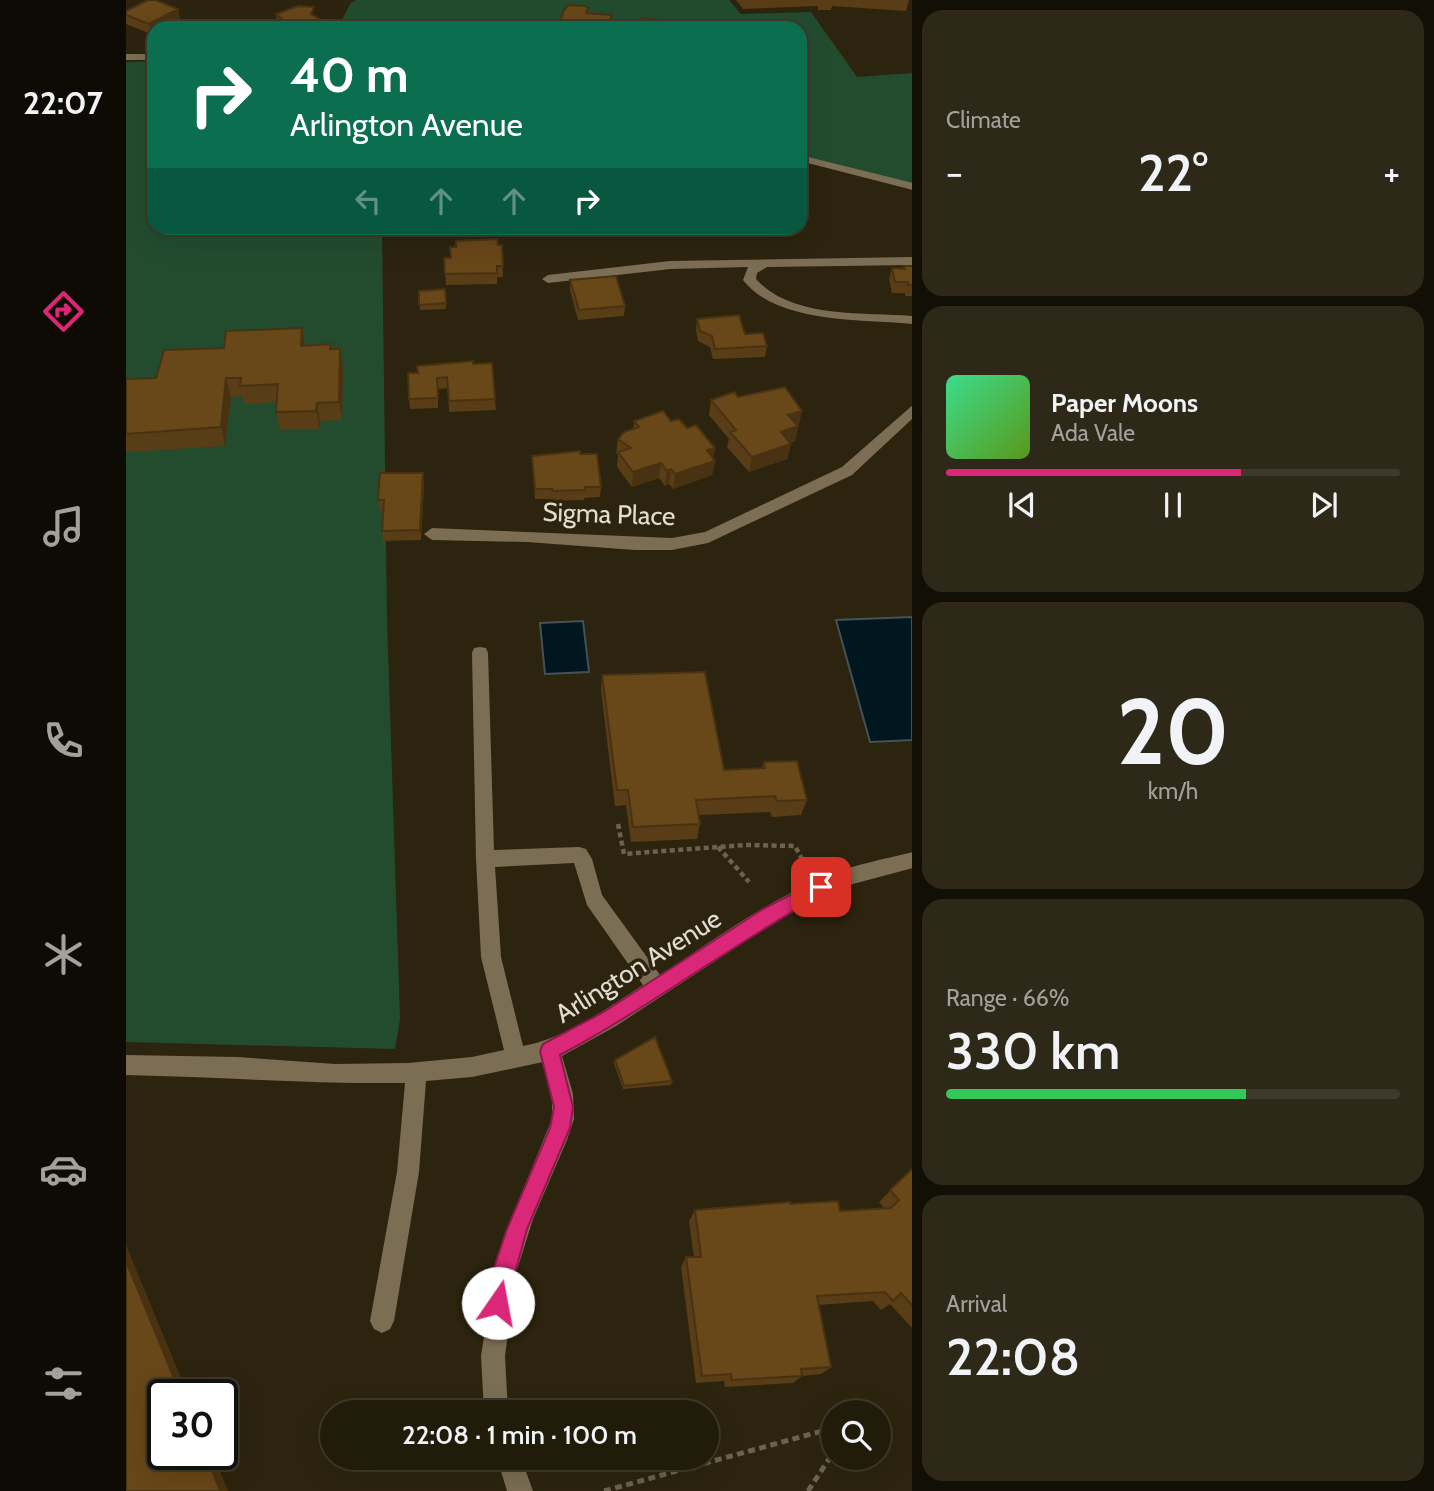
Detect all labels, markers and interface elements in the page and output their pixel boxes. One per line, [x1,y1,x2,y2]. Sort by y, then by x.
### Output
text: 40 m [290,45,409,104]
icon: right [175,49,266,140]
text: 22:07 [23,83,103,122]
text: Arlington Avenue [290,105,523,144]
text: Climate [946,106,1021,134]
text: 22° [1138,141,1208,204]
text: − [946,149,963,196]
text: + [1383,149,1400,196]
icon: left [349,182,387,220]
icon: ahead [422,182,460,220]
icon: ahead [495,182,533,220]
icon: right [568,182,606,220]
icon: directions [39,287,88,336]
text: Paper Moons [1051,387,1198,419]
text: Ada Vale [1051,419,1135,447]
icon: previous [1003,486,1041,524]
icon: pause [1154,486,1192,524]
icon: next [1305,486,1343,524]
street label: Sigma Place [542,496,676,532]
icon: music [39,502,88,551]
text: 20 [1117,676,1229,787]
icon: phone [39,716,88,765]
text: km/h [1148,777,1198,805]
pin [791,857,851,917]
icon: arrive [802,868,840,906]
street label: Arlington Avenue [549,902,727,1030]
icon: climate [39,930,88,979]
text: Range · 66% [946,984,1070,1012]
text: 330 km [946,1019,1120,1082]
icon: car [39,1145,88,1194]
position arrow [461,1266,535,1340]
text: Arrival [946,1290,1007,1318]
text: 22:08 [946,1325,1080,1388]
icon: filters [39,1359,88,1408]
speed limit sign: 30 [147,1379,238,1470]
map controls [821,1400,891,1470]
button: search [821,1400,891,1470]
text: 22:08 · 1 min · 100 m [402,1419,637,1451]

